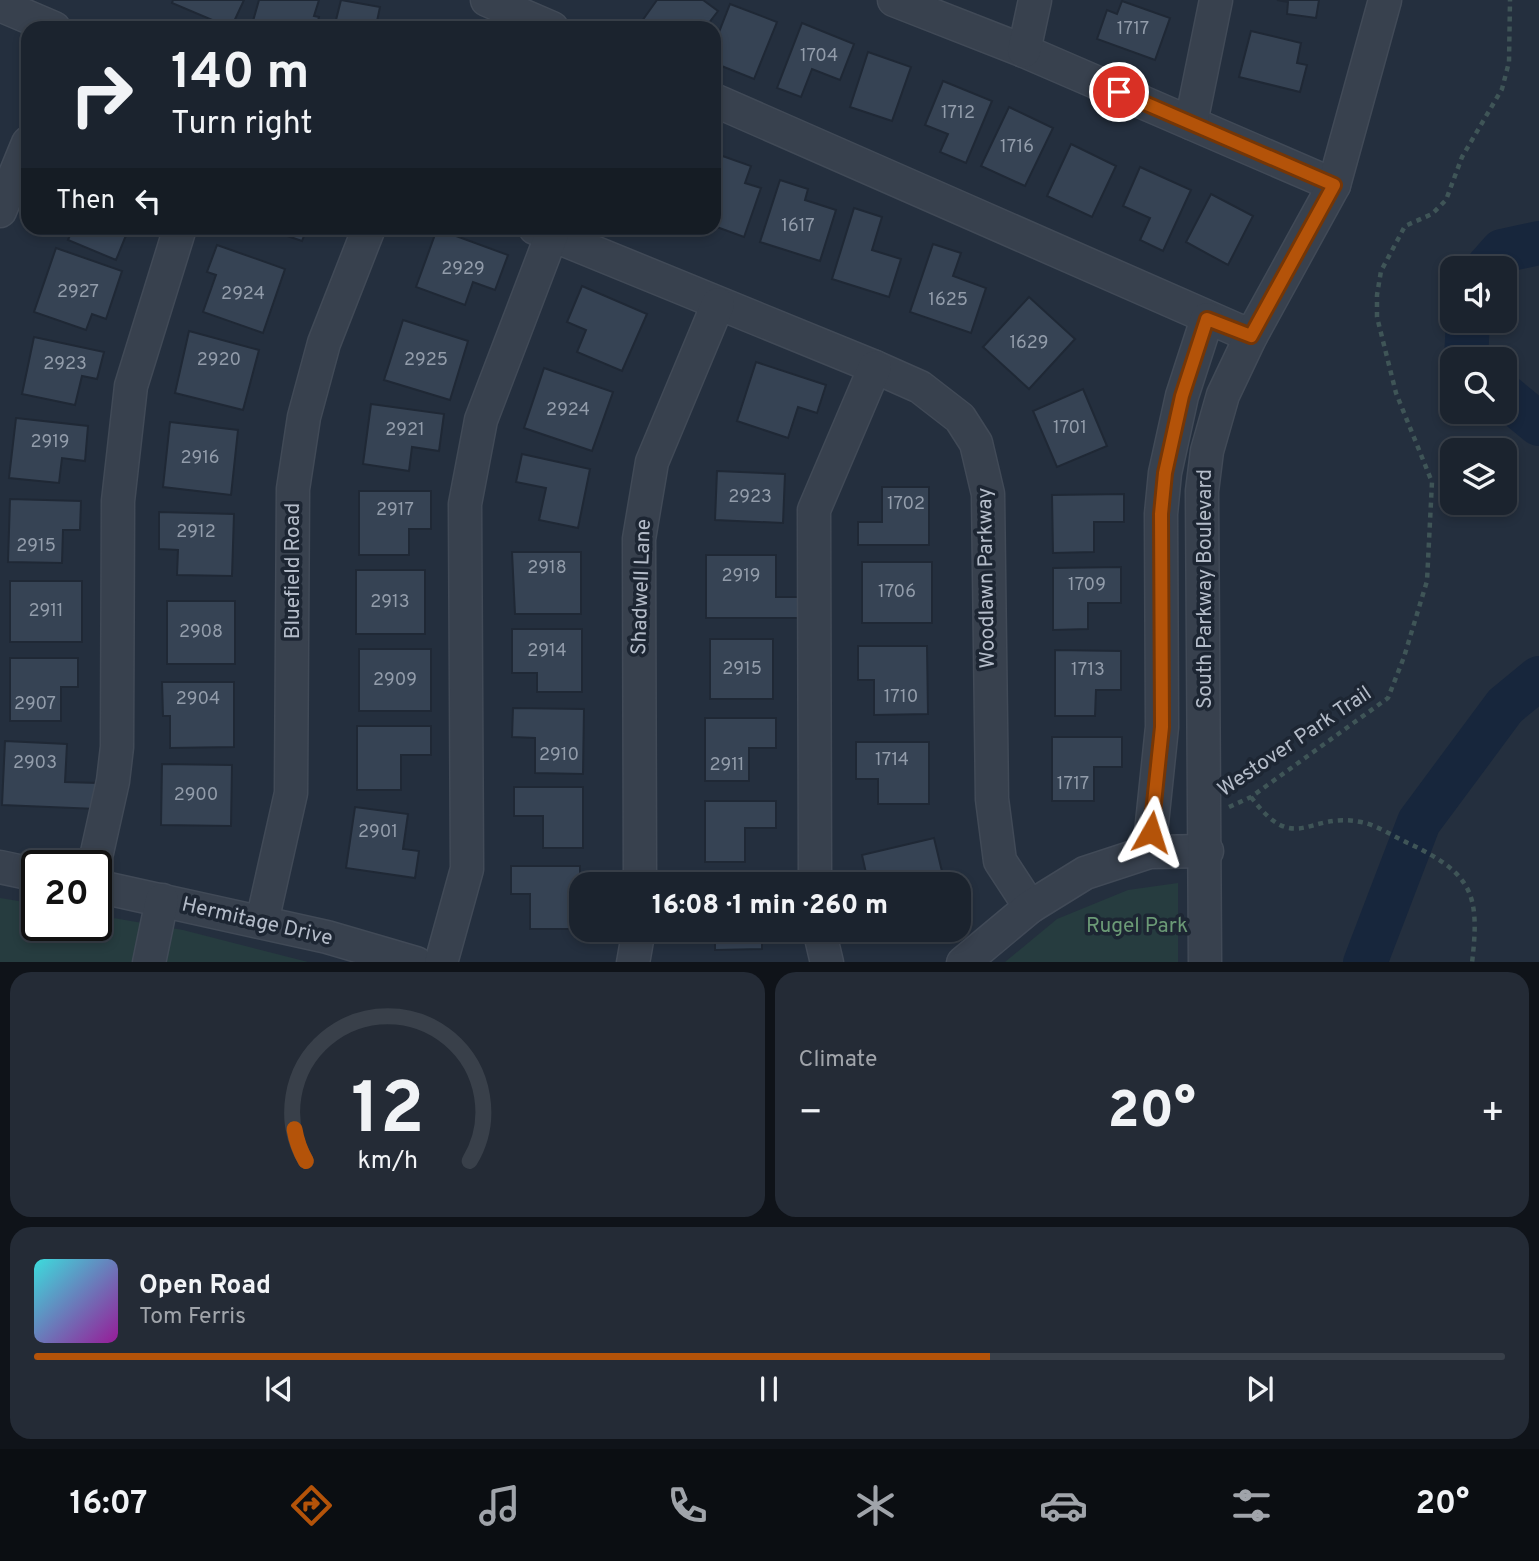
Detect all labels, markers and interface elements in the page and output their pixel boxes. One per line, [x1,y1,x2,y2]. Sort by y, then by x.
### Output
house number: 1717 [1117,18,1149,41]
text: 140 m [171,44,310,106]
house number: 1704 [800,45,838,68]
icon: right [56,49,147,140]
pin [1089,62,1149,122]
icon: arrive [1100,73,1138,111]
house number: 1712 [941,102,975,125]
text: Turn right [171,105,313,145]
house number: 1716 [1000,136,1034,159]
icon: left [129,182,167,220]
text: Then [56,185,115,218]
house number: 1617 [781,215,815,238]
map controls [1440,256,1517,515]
button: sound [1440,256,1517,333]
house number: 2929 [441,258,485,281]
house number: 2927 [57,281,99,304]
house number: 2924 [221,283,265,306]
house number: 1625 [928,289,968,312]
house number: 1629 [1009,332,1049,355]
button: search [1440,347,1517,424]
house number: 2920 [197,349,241,372]
house number: 2925 [404,349,448,372]
house number: 2923 [43,353,87,376]
house number: 2924 [546,399,590,422]
house number: 1701 [1053,417,1087,440]
house number: 2921 [385,419,425,442]
house number: 2919 [30,431,70,454]
button: layers [1440,438,1517,515]
house number: 2916 [180,447,220,470]
street label: South Parkway Boulevard [1192,469,1219,709]
house number: 2923 [728,486,772,509]
street label: Woodlawn Parkway [972,487,1002,669]
house number: 1702 [887,493,925,516]
house number: 2917 [376,499,414,522]
street label: Bluefield Road [280,503,307,639]
street label: Shadwell Lane [626,518,658,656]
house number: 2912 [176,521,216,544]
house number: 2915 [16,535,56,558]
house number: 2918 [527,557,567,580]
house number: 2919 [721,565,761,588]
house number: 1709 [1068,574,1106,597]
house number: 1706 [878,581,916,604]
house number: 2913 [370,591,410,614]
house number: 2911 [28,600,64,623]
house number: 2908 [179,621,223,644]
house number: 2914 [527,640,567,663]
house number: 2915 [722,658,762,681]
house number: 1713 [1071,659,1105,682]
house number: 2909 [373,669,417,692]
street label: Westover Park Trail [1213,680,1377,804]
house number: 1710 [884,686,918,709]
house number: 2904 [176,688,220,711]
house number: 2907 [14,693,56,716]
house number: 2910 [539,744,579,767]
house number: 1714 [875,749,909,772]
house number: 2903 [13,752,57,775]
house number: 2911 [709,754,745,777]
house number: 1717 [1057,773,1089,796]
house number: 2900 [174,784,218,807]
position arrow [1114,795,1188,869]
house number: 2901 [358,821,398,844]
speed limit sign: 20 [21,850,112,941]
text: 16:08 · 1 min · 260 m [652,890,888,923]
street label: Hermitage Drive [179,891,335,953]
park label: Rugel Park [1086,913,1188,940]
text: Climate [799,1046,877,1075]
text: 12 [350,1067,424,1159]
text: 20° [1108,1080,1196,1146]
text: − [799,1090,823,1139]
text: + [1480,1090,1505,1139]
text: km/h [357,1145,418,1177]
text: Open Road [139,1270,271,1303]
text: Tom Ferris [139,1303,246,1332]
icon: previous [260,1370,298,1408]
icon: pause [750,1370,788,1408]
icon: next [1241,1370,1279,1408]
icon: directions [287,1481,336,1530]
icon: music [475,1481,524,1530]
icon: phone [663,1481,712,1530]
icon: climate [851,1481,900,1530]
icon: car [1039,1481,1088,1530]
icon: filters [1227,1481,1276,1530]
text: 16:07 [70,1485,147,1525]
text: 20° [1416,1485,1469,1525]

